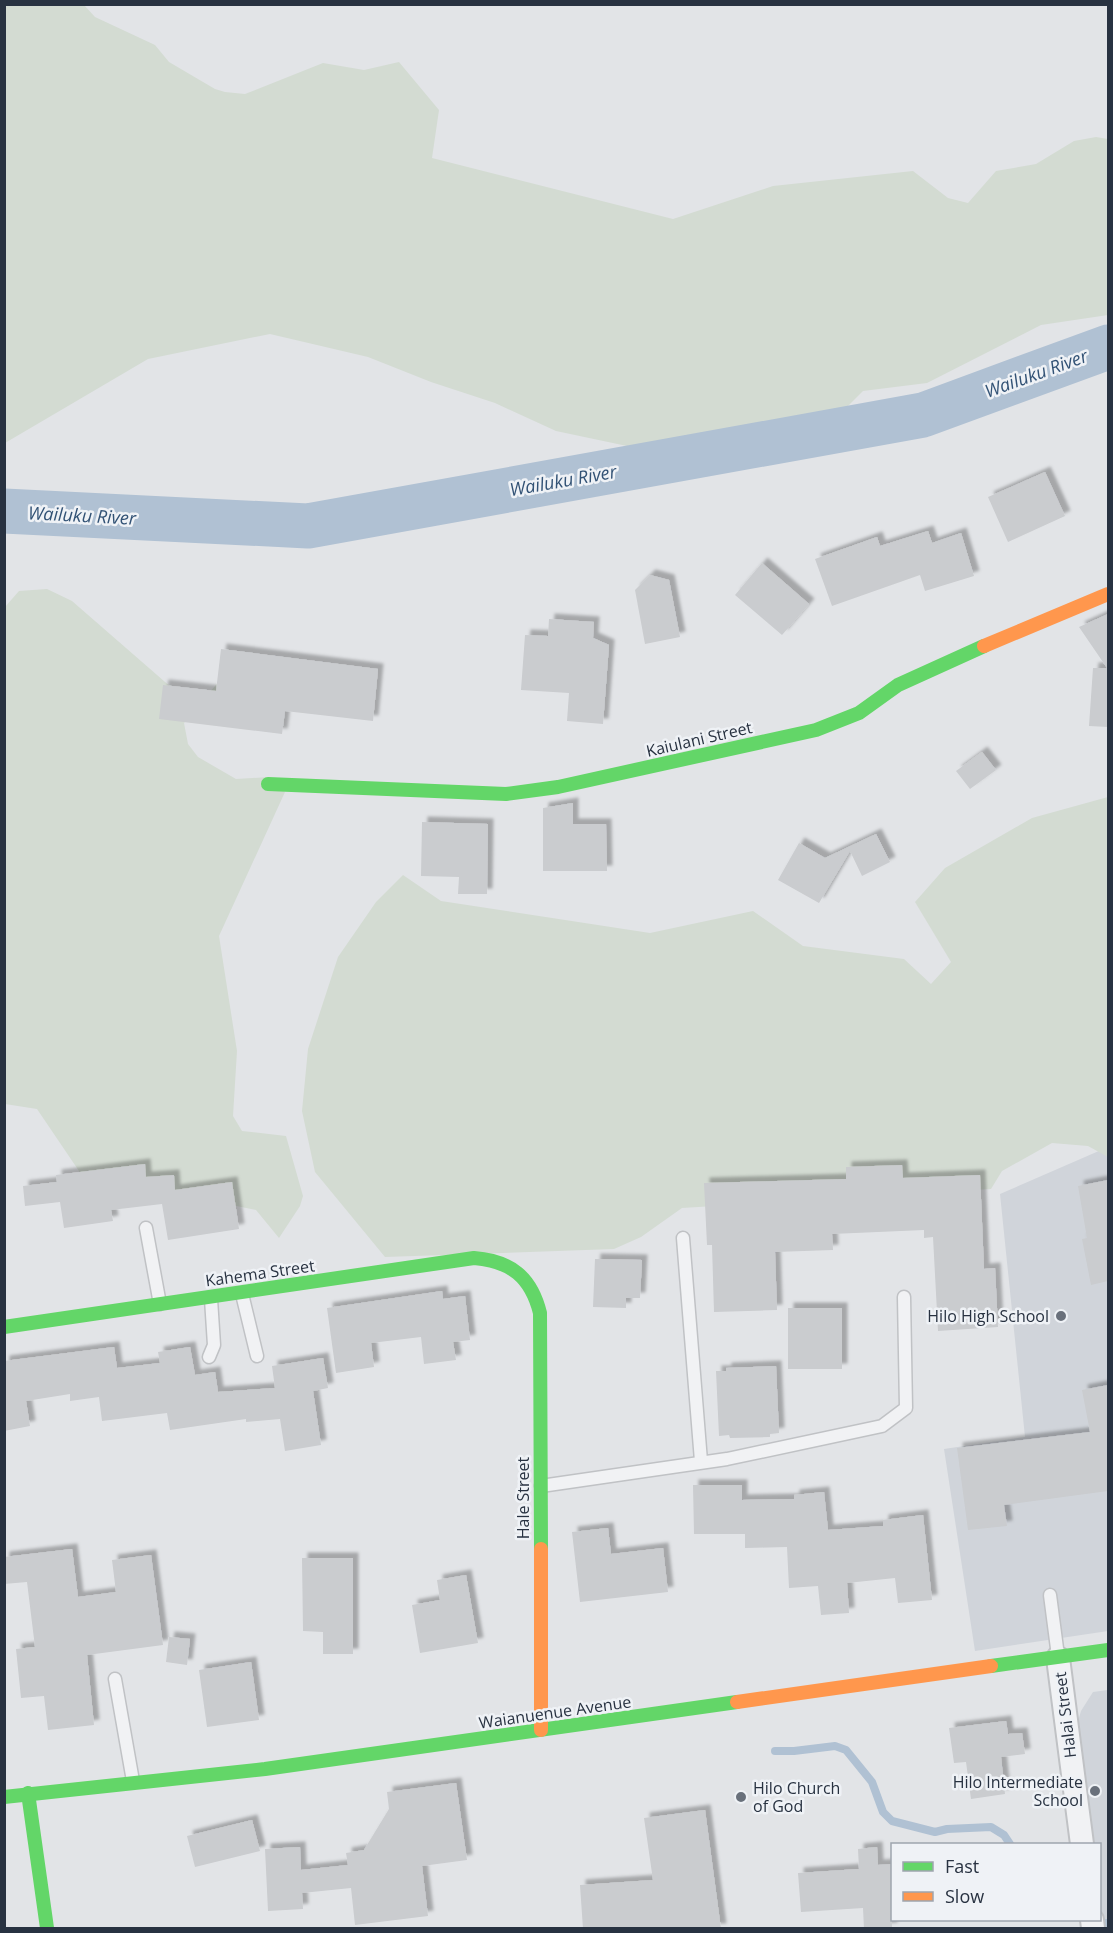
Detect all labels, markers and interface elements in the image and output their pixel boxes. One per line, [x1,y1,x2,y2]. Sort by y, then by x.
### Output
water label: Wailuku River [981,343,1092,403]
water label: Wailuku River [508,459,619,501]
water label: Wailuku River [27,500,137,530]
street label: Kaiulani Street [644,716,754,762]
street label: Kahema Street [204,1254,316,1292]
place label: Hilo High School [927,1305,1049,1327]
marker: Hilo High School [1054,1309,1068,1323]
street label: Hale Street [512,1456,534,1539]
street label: Halai Street [1049,1670,1081,1759]
street label: Waianuenue Avenue [477,1690,633,1734]
place label: Hilo Intermediate School [953,1771,1083,1811]
place label: Hilo Church of God [753,1777,840,1817]
marker: Hilo Intermediate School [1088,1784,1102,1798]
marker: Hilo Church of God [734,1790,748,1804]
legend [891,1843,1101,1921]
text: Fast [945,1854,979,1878]
text: Slow [945,1884,984,1908]

